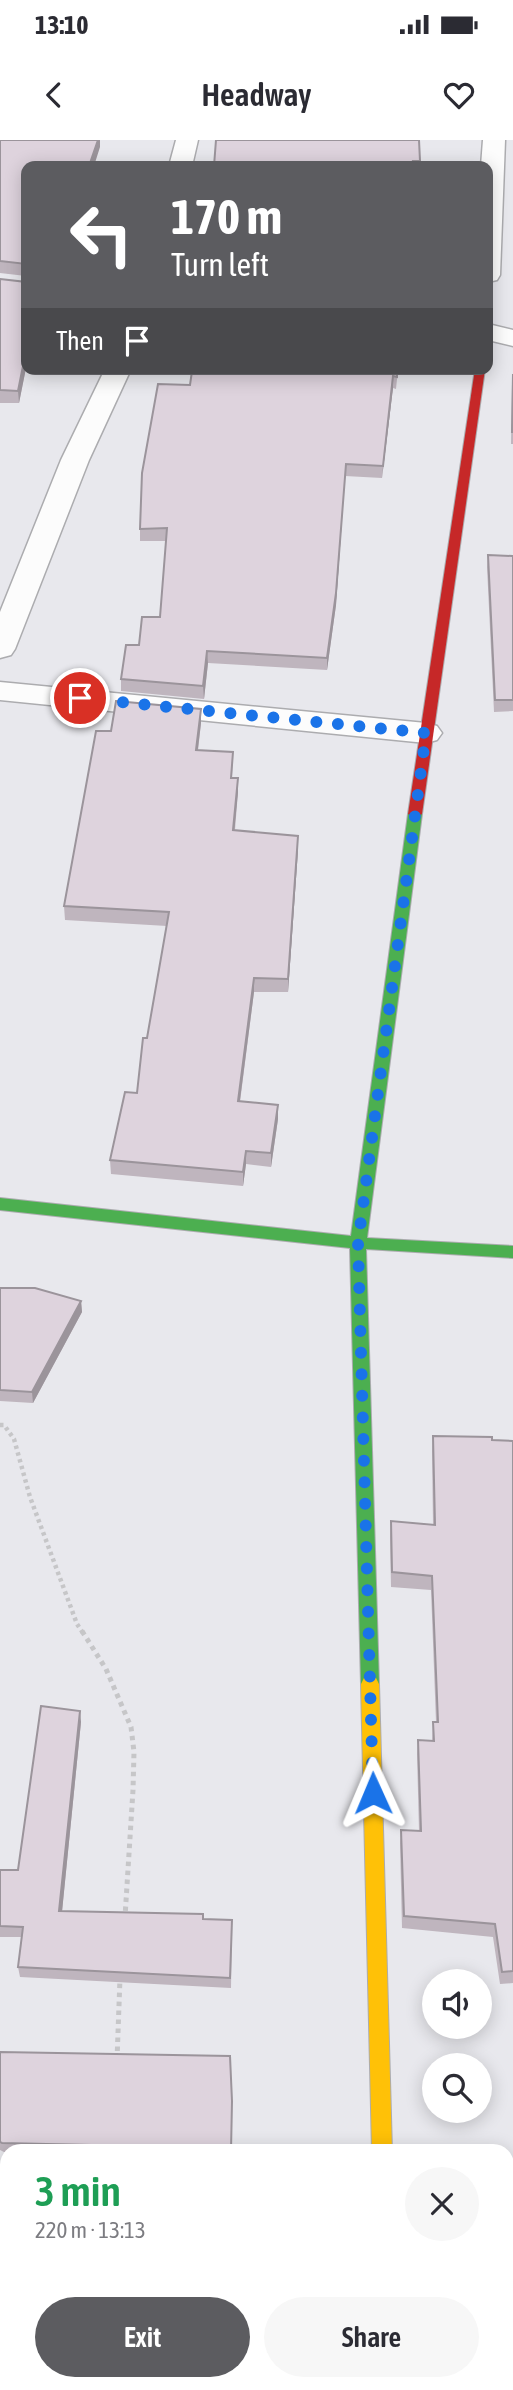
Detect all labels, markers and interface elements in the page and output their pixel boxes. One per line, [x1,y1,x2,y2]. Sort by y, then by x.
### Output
text: 13:10 [35,10,89,40]
icon: back [35,76,73,114]
text: Headway [201,76,312,113]
icon: heart [440,76,478,114]
text: 170 m [171,188,282,244]
icon: left [56,189,147,280]
text: Turn left [171,246,269,283]
icon: arrive [118,322,156,360]
text: Then [56,326,104,356]
pin [50,668,110,728]
icon: arrive [61,679,99,717]
position arrow [336,1756,410,1830]
map controls [422,1969,492,2123]
button: sound [422,1969,492,2039]
button: search [422,2053,492,2123]
text: 3 min [35,2167,121,2215]
button: close [405,2167,479,2241]
text: 220 m · 13:13 [35,2217,146,2243]
button: Exit [35,2297,250,2377]
button: Share [264,2297,479,2377]

